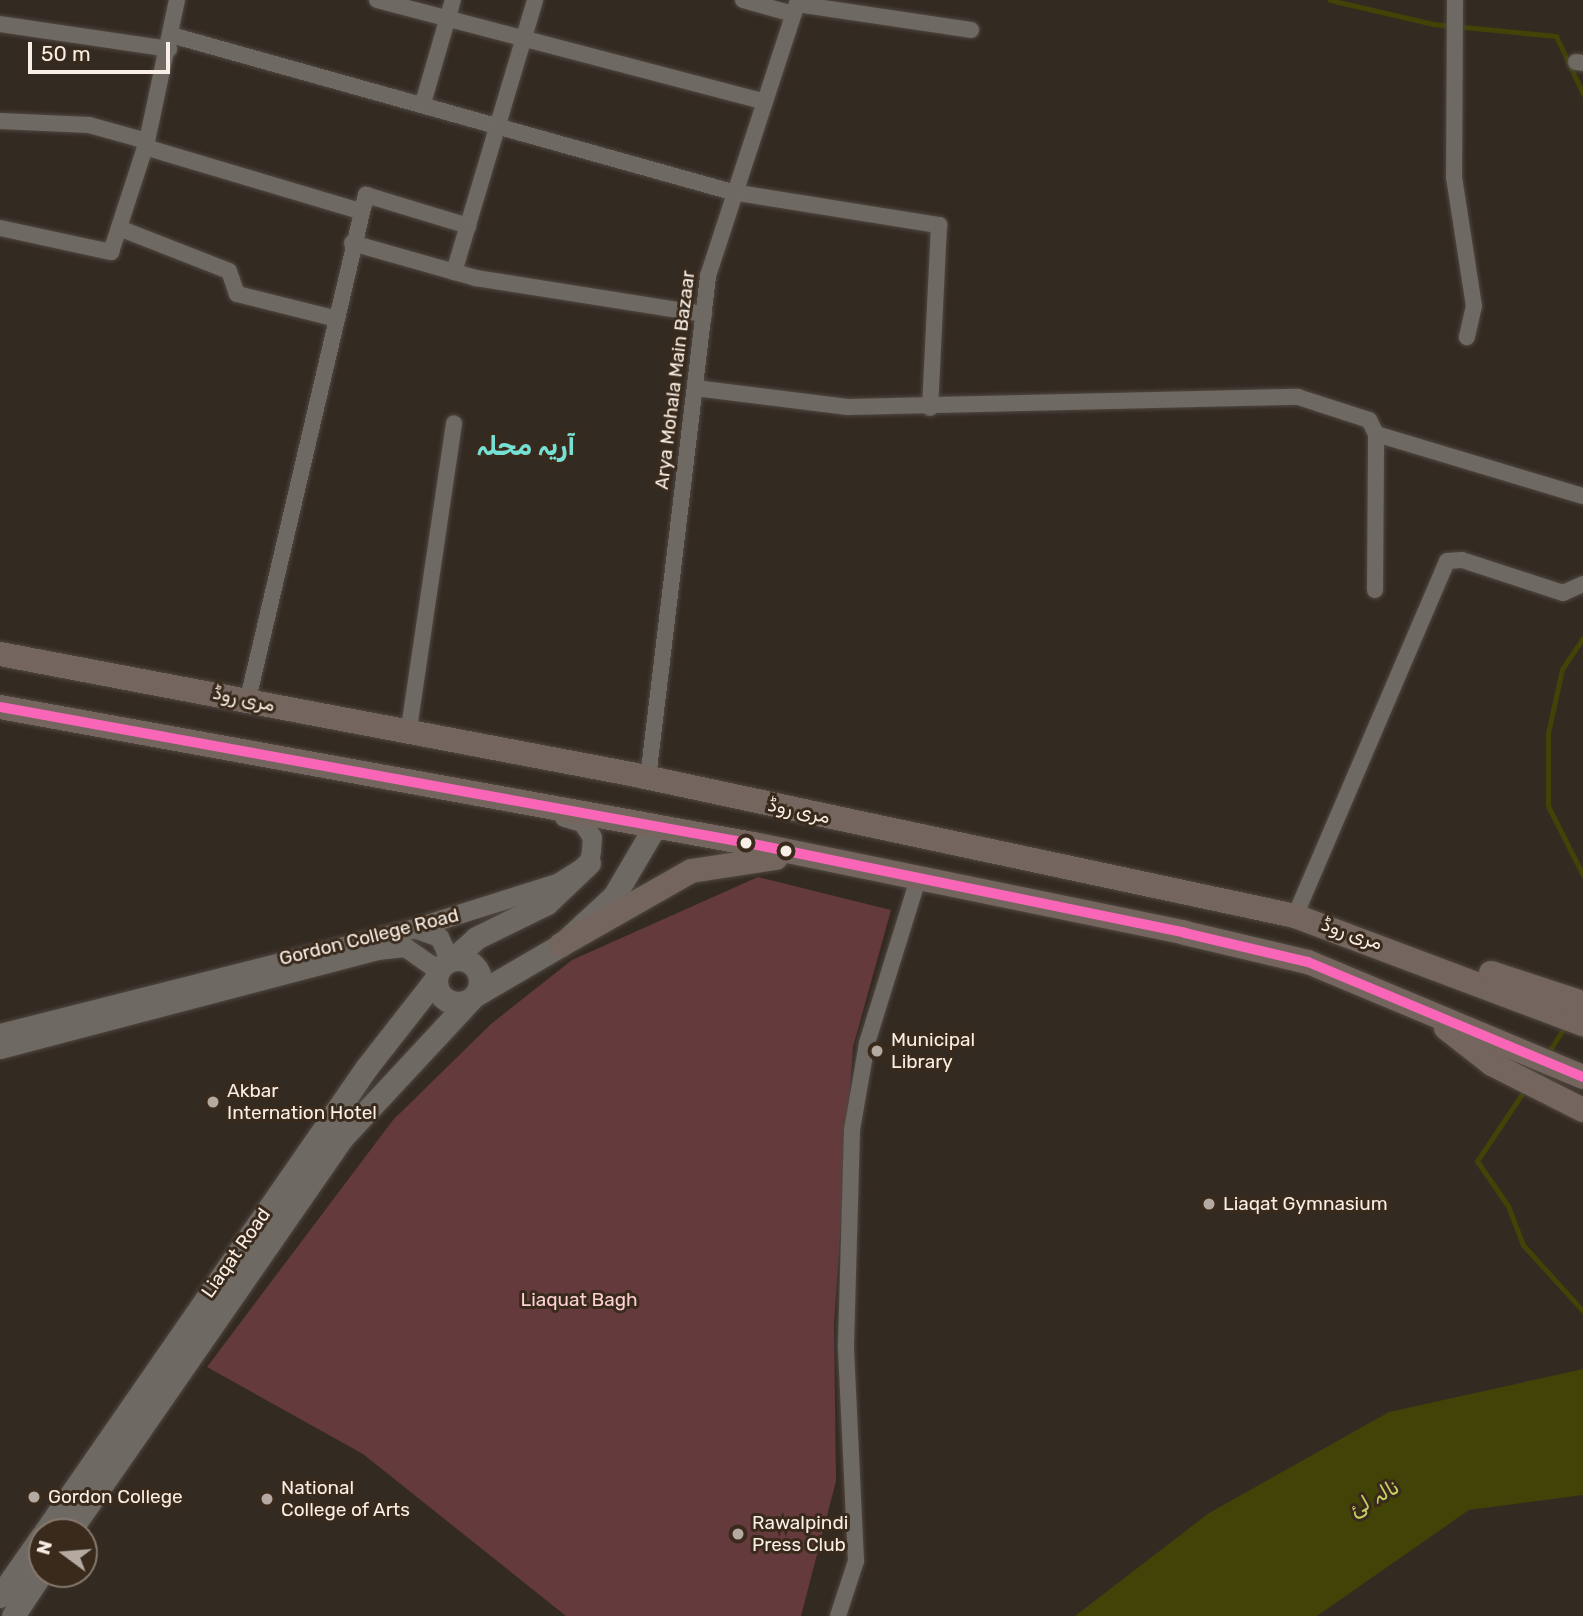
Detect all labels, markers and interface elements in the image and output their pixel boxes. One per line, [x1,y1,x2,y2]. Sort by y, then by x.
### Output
scale bar [32,28,173,72]
text: 50 m [41,41,91,66]
street label: Arya Mohala Main Bazaar [650,269,700,491]
district label: آریہ محلہ [477,431,575,463]
street label: مری روڈ [211,681,277,717]
street label: مری روڈ [766,793,832,829]
unlabelled marker [739,836,753,850]
unlabelled marker [779,844,793,858]
street label: Gordon College Road [277,904,461,970]
street label: مری روڈ [1319,913,1385,955]
place label: Municipal Library [891,1029,975,1073]
marker: Municipal Library [869,1043,885,1059]
place label: Akbar Internation Hotel [227,1080,377,1124]
marker: Akbar Internation Hotel [205,1094,221,1110]
place label: Liaqat Gymnasium [1223,1193,1388,1215]
marker: Liaqat Gymnasium [1201,1196,1217,1212]
street label: Liaqat Road [197,1204,275,1302]
park label: Liaquat Bagh [520,1289,638,1311]
water label: نالہ لئ [1345,1474,1403,1522]
place label: National College of Arts [281,1477,411,1521]
place label: Gordon College [48,1486,183,1508]
marker: Gordon College [26,1489,42,1505]
marker: National College of Arts [259,1491,275,1507]
place label: Rawalpindi Press Club [752,1512,848,1556]
north arrow [28,1518,98,1588]
marker: Rawalpindi Press Club [730,1526,746,1542]
text: N [31,1538,57,1557]

